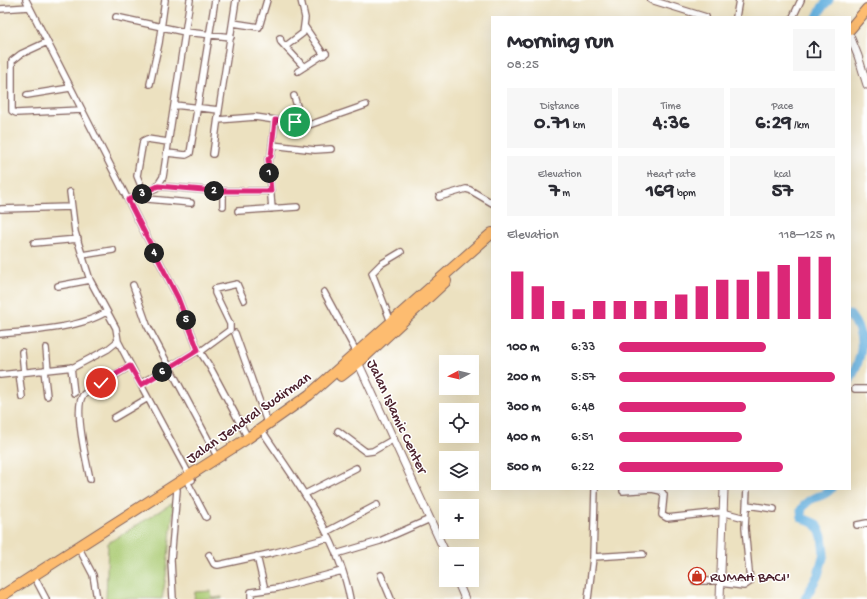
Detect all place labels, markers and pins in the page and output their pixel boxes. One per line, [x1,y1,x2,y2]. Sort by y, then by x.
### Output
pin [278,105,312,139]
pin: 1 [259,163,279,183]
pin: 2 [204,181,224,201]
pin: 3 [132,184,152,204]
pin: 4 [144,243,164,263]
pin: 5 [176,310,196,330]
pin: 6 [152,362,172,382]
pin [84,366,118,400]
shop icon: RUMAH BACI' [687,566,707,586]
place label: RUMAH BACI' [710,569,790,587]

